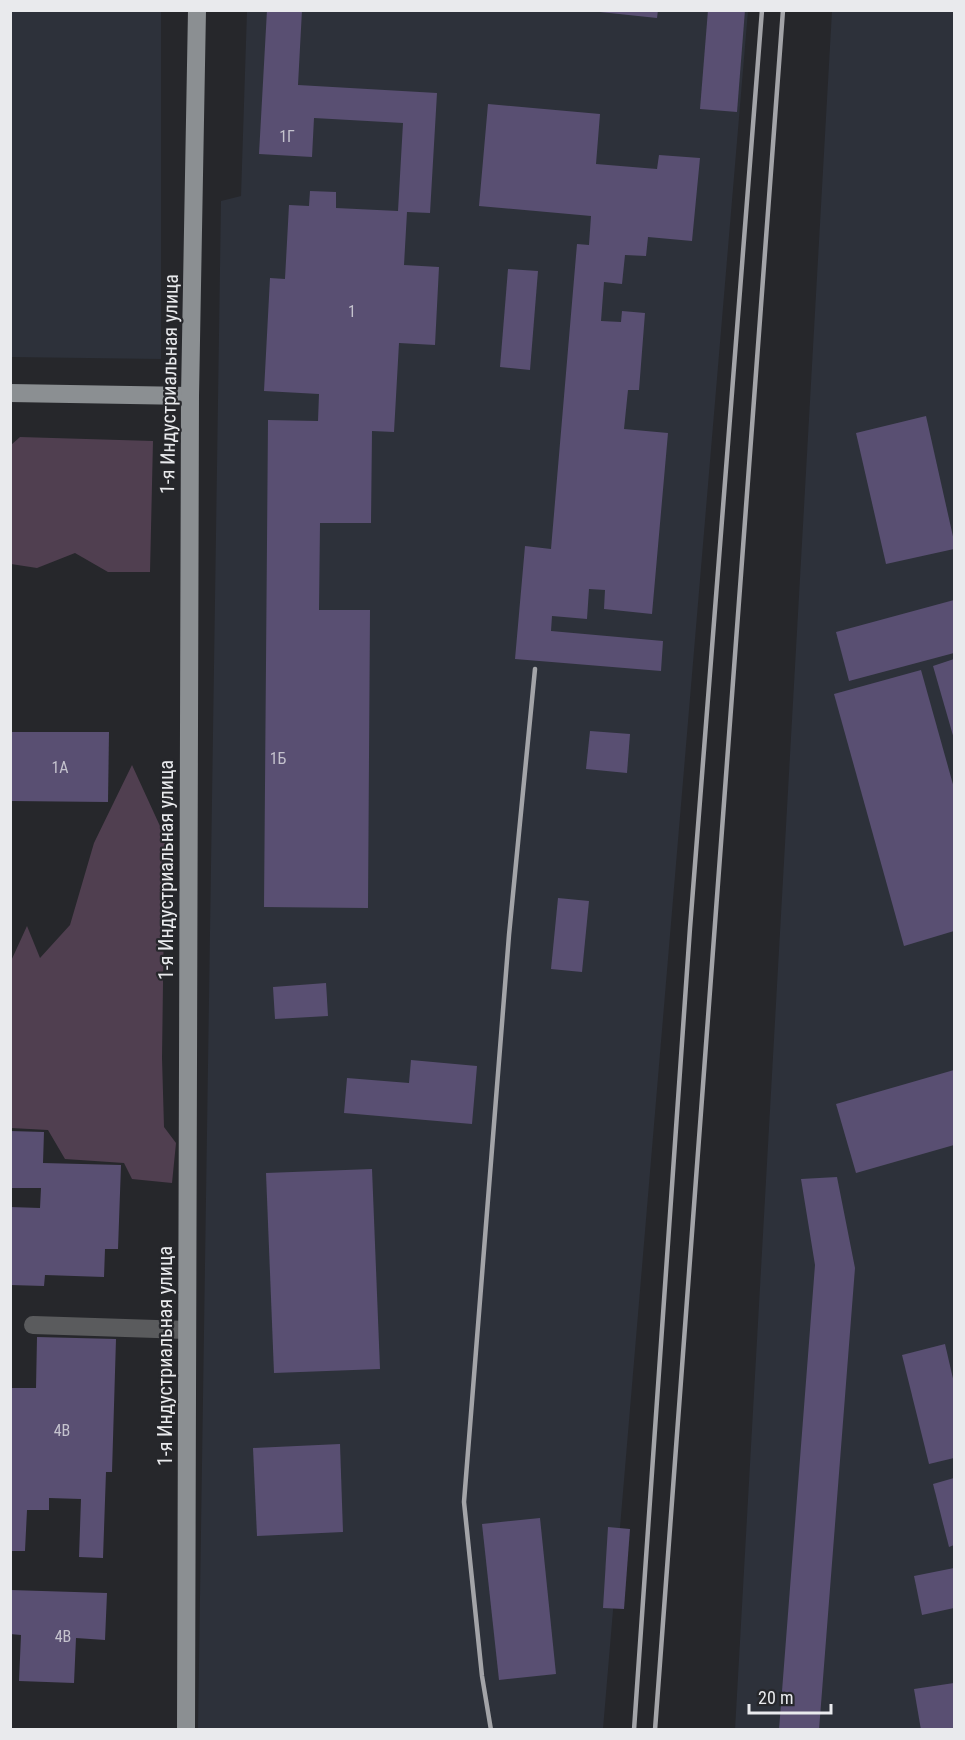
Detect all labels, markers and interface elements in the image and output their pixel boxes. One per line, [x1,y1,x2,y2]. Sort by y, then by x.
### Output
house number: 1Г [279,127,295,146]
street label: 1-я Индустриальная улица [155,274,183,494]
house number: 1 [348,302,356,321]
house number: 1Б [270,749,287,768]
house number: 1А [51,758,69,777]
street label: 1-я Индустриальная улица [154,760,178,980]
street label: 1-я Индустриальная улица [153,1246,177,1466]
house number: 4В [54,1421,70,1440]
house number: 4В [55,1627,71,1646]
scale bar [749,1677,832,1715]
text: 20 m [758,1687,793,1708]

